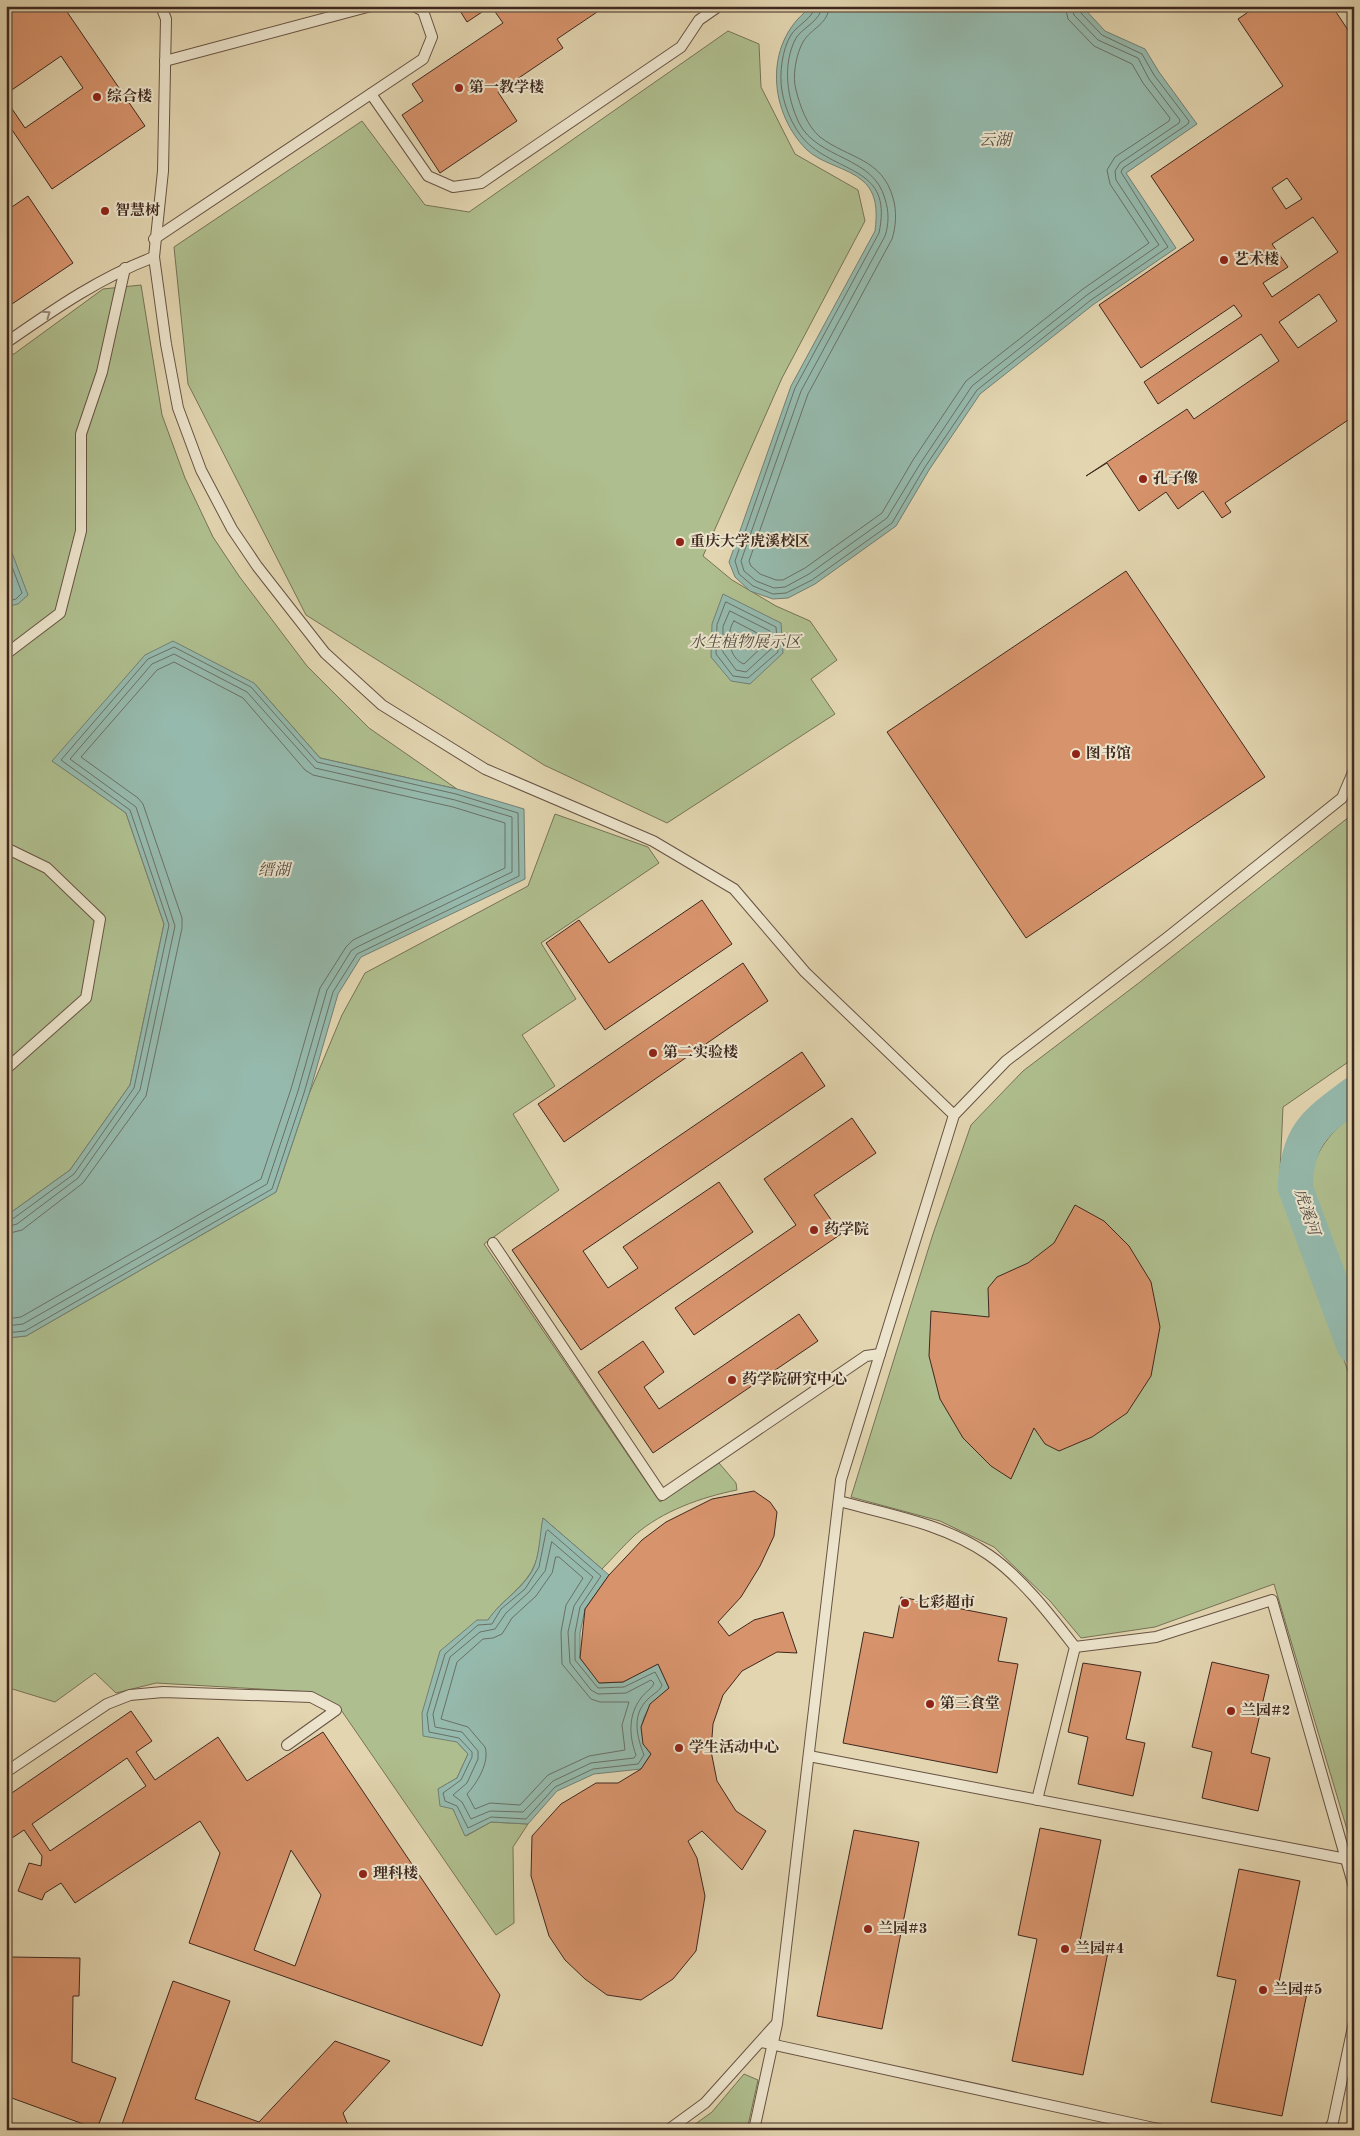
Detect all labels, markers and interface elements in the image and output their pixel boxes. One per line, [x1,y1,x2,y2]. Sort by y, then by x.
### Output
place label: 第一教学楼 [469,79,544,96]
marker: 第一教学楼 [453,82,465,94]
place label: 综合楼 [107,88,152,105]
marker: 综合楼 [91,91,103,103]
water label: 云湖 [979,131,1014,149]
place label: 智慧树 [115,202,160,219]
marker: 智慧树 [99,205,111,217]
place label: 艺术楼 [1234,250,1279,268]
marker: 艺术楼 [1218,254,1230,266]
one-way arrow [41,311,51,320]
place label: 孔子像 [1153,470,1198,487]
marker: 孔子像 [1137,473,1149,485]
place label: 重庆大学虎溪校区 [690,532,810,550]
marker: 重庆大学虎溪校区 [674,536,686,548]
water label: 水生植物展示区 [689,633,803,651]
place label: 图书馆 [1086,745,1131,762]
marker: 图书馆 [1070,748,1082,760]
water label: 缙湖 [258,861,293,879]
place label: 第二实验楼 [663,1043,738,1061]
marker: 第二实验楼 [647,1047,659,1059]
water label: 虎溪河 [1291,1186,1324,1240]
place label: 药学院 [824,1221,869,1238]
marker: 药学院 [808,1224,820,1236]
place label: 药学院研究中心 [742,1370,847,1388]
marker: 药学院研究中心 [726,1374,738,1386]
place label: 七彩超市 [915,1593,975,1611]
marker: 七彩超市 [899,1597,911,1609]
place label: 第三食堂 [940,1695,1000,1712]
marker: 第三食堂 [924,1698,936,1710]
place label: 兰园#2 [1241,1702,1290,1719]
marker: 兰园#2 [1225,1705,1237,1717]
place label: 学生活动中心 [689,1738,779,1756]
marker: 学生活动中心 [673,1742,685,1754]
place label: 理科楼 [373,1865,418,1882]
marker: 理科楼 [357,1868,369,1880]
place label: 兰园#3 [878,1920,927,1937]
marker: 兰园#3 [862,1923,874,1935]
place label: 兰园#4 [1075,1940,1124,1957]
marker: 兰园#4 [1059,1943,1071,1955]
place label: 兰园#5 [1273,1981,1322,1998]
marker: 兰园#5 [1257,1984,1269,1996]

